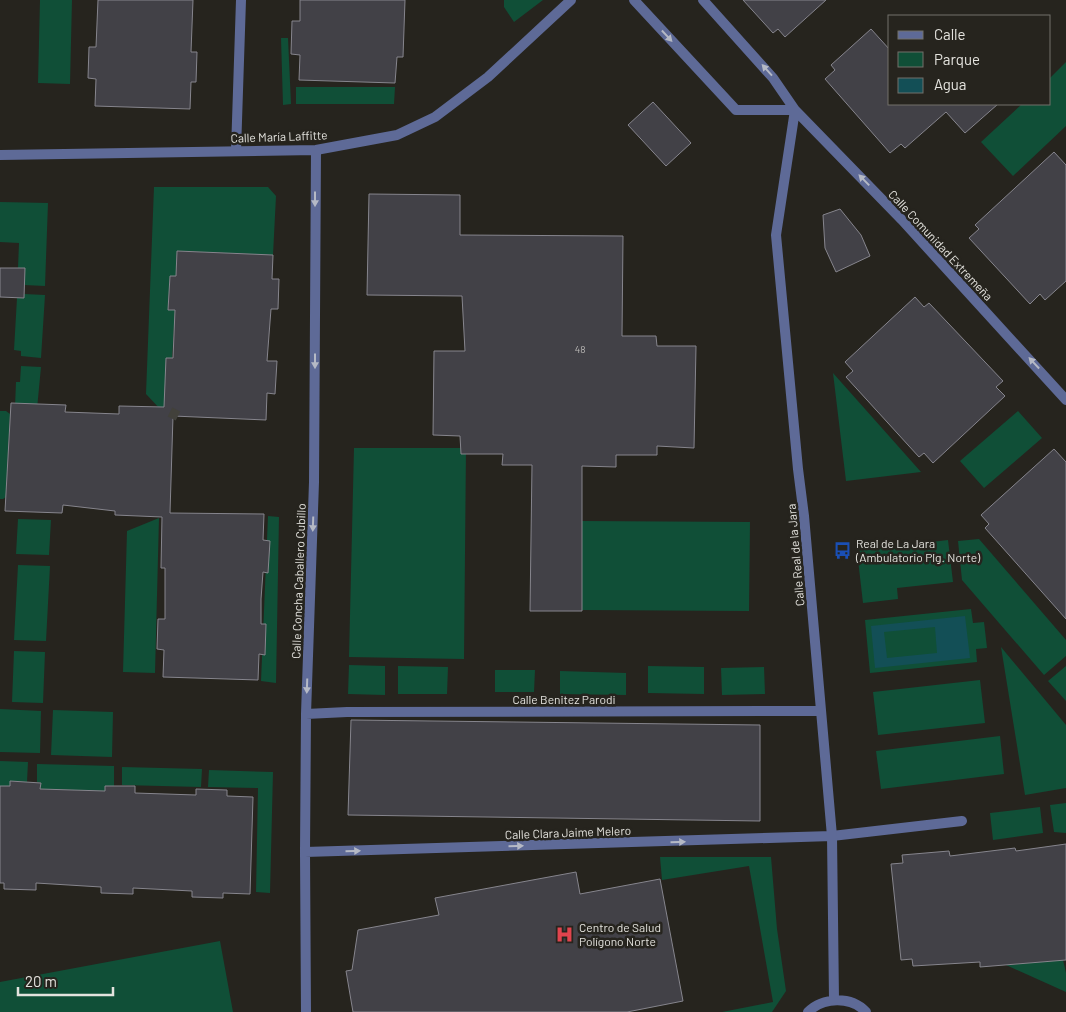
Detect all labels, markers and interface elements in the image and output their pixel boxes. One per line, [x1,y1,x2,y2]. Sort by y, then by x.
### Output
legend [888,15,1051,105]
text: Calle [934,25,966,43]
one-way arrow [661,29,673,41]
text: Parque [934,50,980,68]
one-way arrow [761,65,773,77]
text: Agua [934,75,967,93]
street label: Calle María Laffitte [230,127,328,145]
one-way arrow [858,174,870,186]
street label: Calle Comunidad Extremeña [886,187,996,303]
one-way arrow [311,191,319,207]
house number: 48 [575,343,585,355]
one-way arrow [310,353,318,369]
one-way arrow [1028,358,1040,370]
street label: Calle Concha Caballero Cubillo [288,503,308,659]
street label: Calle Real de la Jara [784,503,806,607]
one-way arrow [308,516,316,532]
place label: Real de La Jara (Ambulatorio Plg. Norte) [855,536,981,564]
bus stop icon: Real de La Jara (Ambulatorio Plg. Norte) [832,540,852,560]
one-way arrow [303,678,311,694]
street label: Calle Benitez Parodi [512,692,616,706]
street label: Calle Clara Jaime Melero [505,823,631,841]
one-way arrow [670,838,686,846]
one-way arrow [508,842,524,850]
one-way arrow [346,847,362,855]
place label: Centro de Salud Polígono Norte [579,920,661,948]
hospital icon: Centro de Salud Polígono Norte [555,924,575,944]
scale bar [18,964,112,996]
text: 20 m [25,972,57,990]

